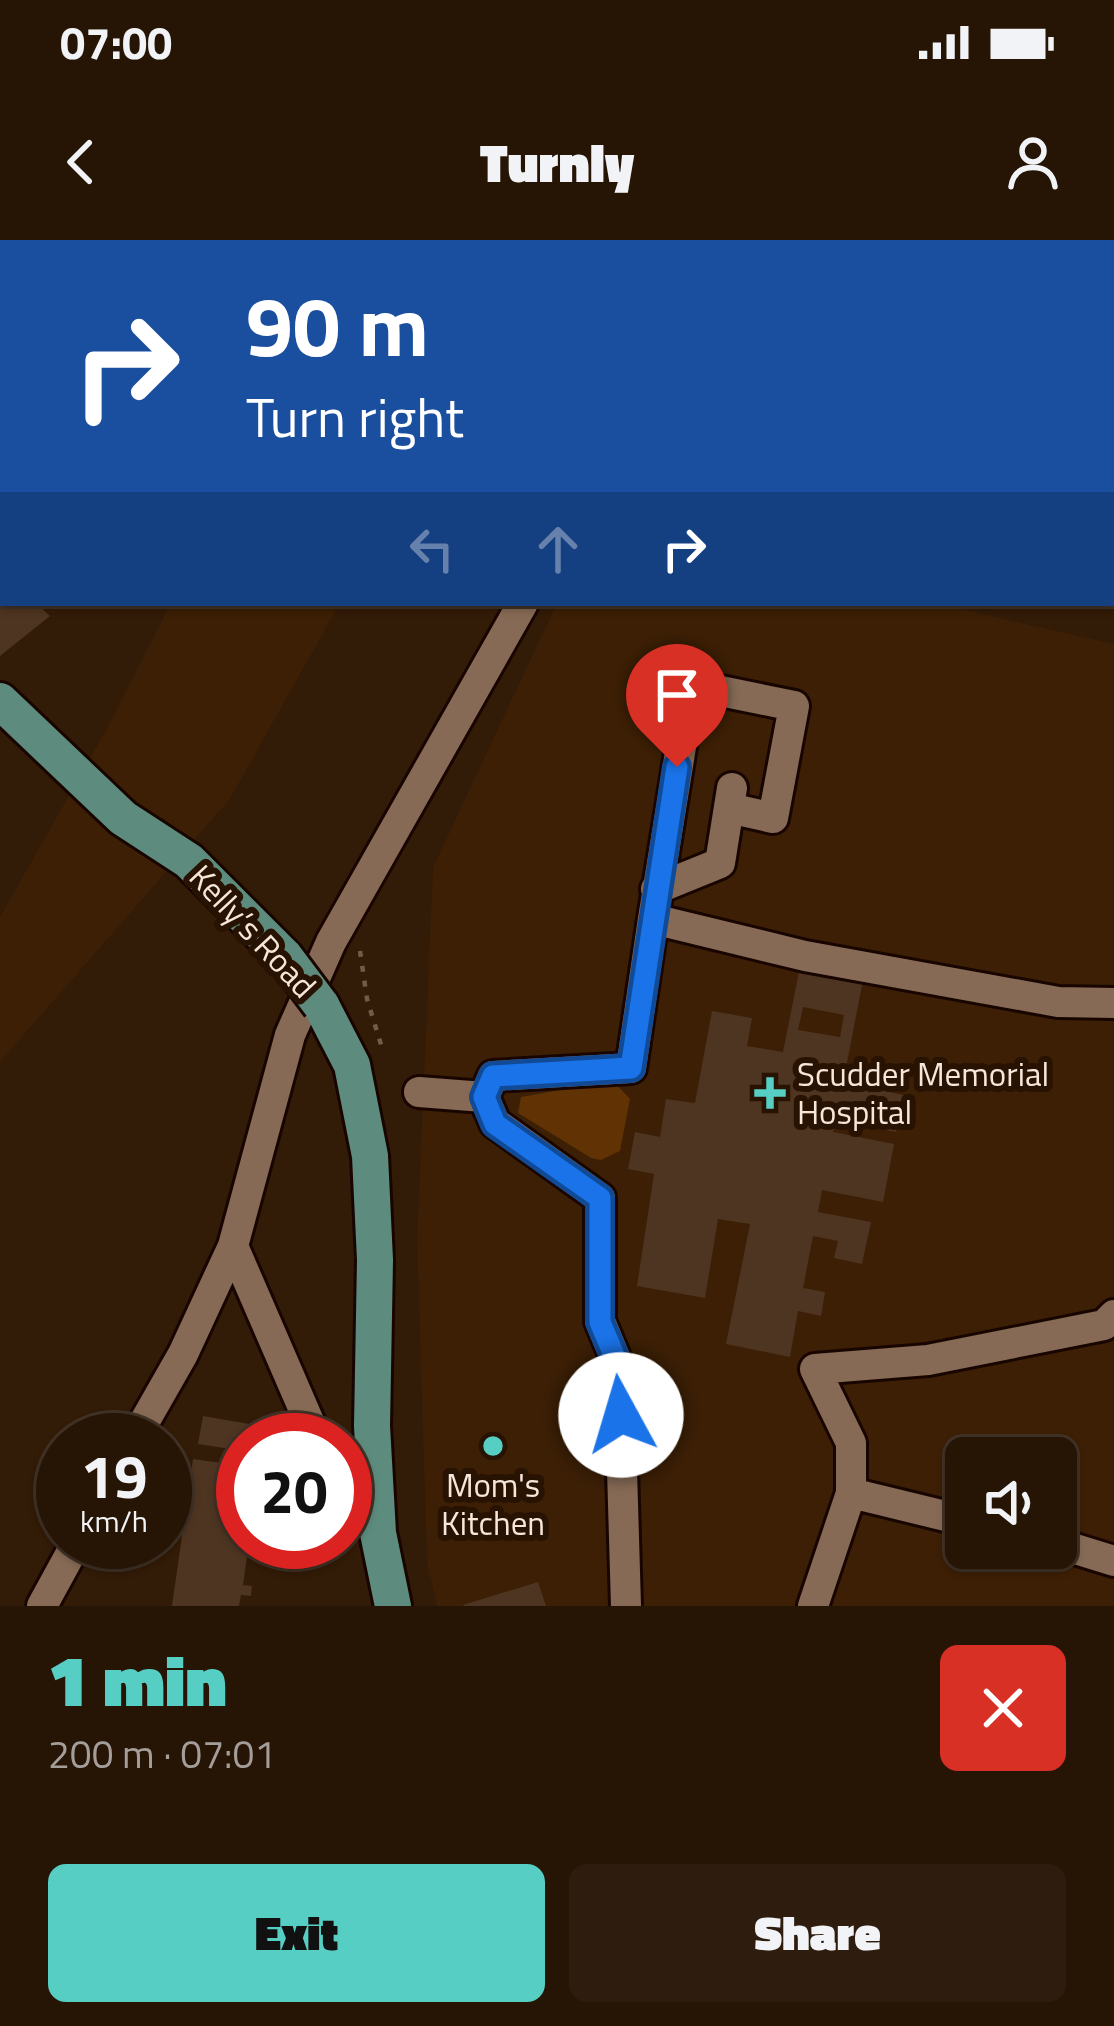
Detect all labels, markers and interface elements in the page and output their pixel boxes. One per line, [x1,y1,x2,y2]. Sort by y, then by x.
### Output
text: 07:00 [60,8,172,76]
text: Turnly [480,121,634,203]
icon: back [48,129,114,195]
icon: person [1000,129,1066,195]
text: 90 m [246,261,429,389]
icon: right [48,288,204,444]
text: Turn right [246,376,464,458]
icon: left [399,516,465,582]
icon: ahead [525,516,591,582]
icon: right [651,516,717,582]
pin [626,644,728,767]
icon: arrive [644,662,710,728]
street label: Kelly’s Road [178,853,328,1009]
place label: Scudder Memorial Hospital [797,1049,1049,1137]
marker: Scudder Memorial Hospital [754,1077,786,1109]
position arrow [558,1352,684,1478]
speed limit sign: 20 [216,1413,372,1569]
text: 19 [80,1430,148,1521]
marker: Mom's Kitchen [480,1433,506,1459]
map controls [945,1437,1077,1569]
button: sound [945,1437,1077,1569]
place label: Mom's Kitchen [441,1460,545,1548]
text: km/h [80,1498,148,1544]
text: 1 min [48,1624,227,1734]
button: close [940,1645,1066,1771]
text: 200 m · 07:01 [48,1724,276,1783]
button: Exit [48,1864,545,2002]
button: Share [569,1864,1066,2002]

